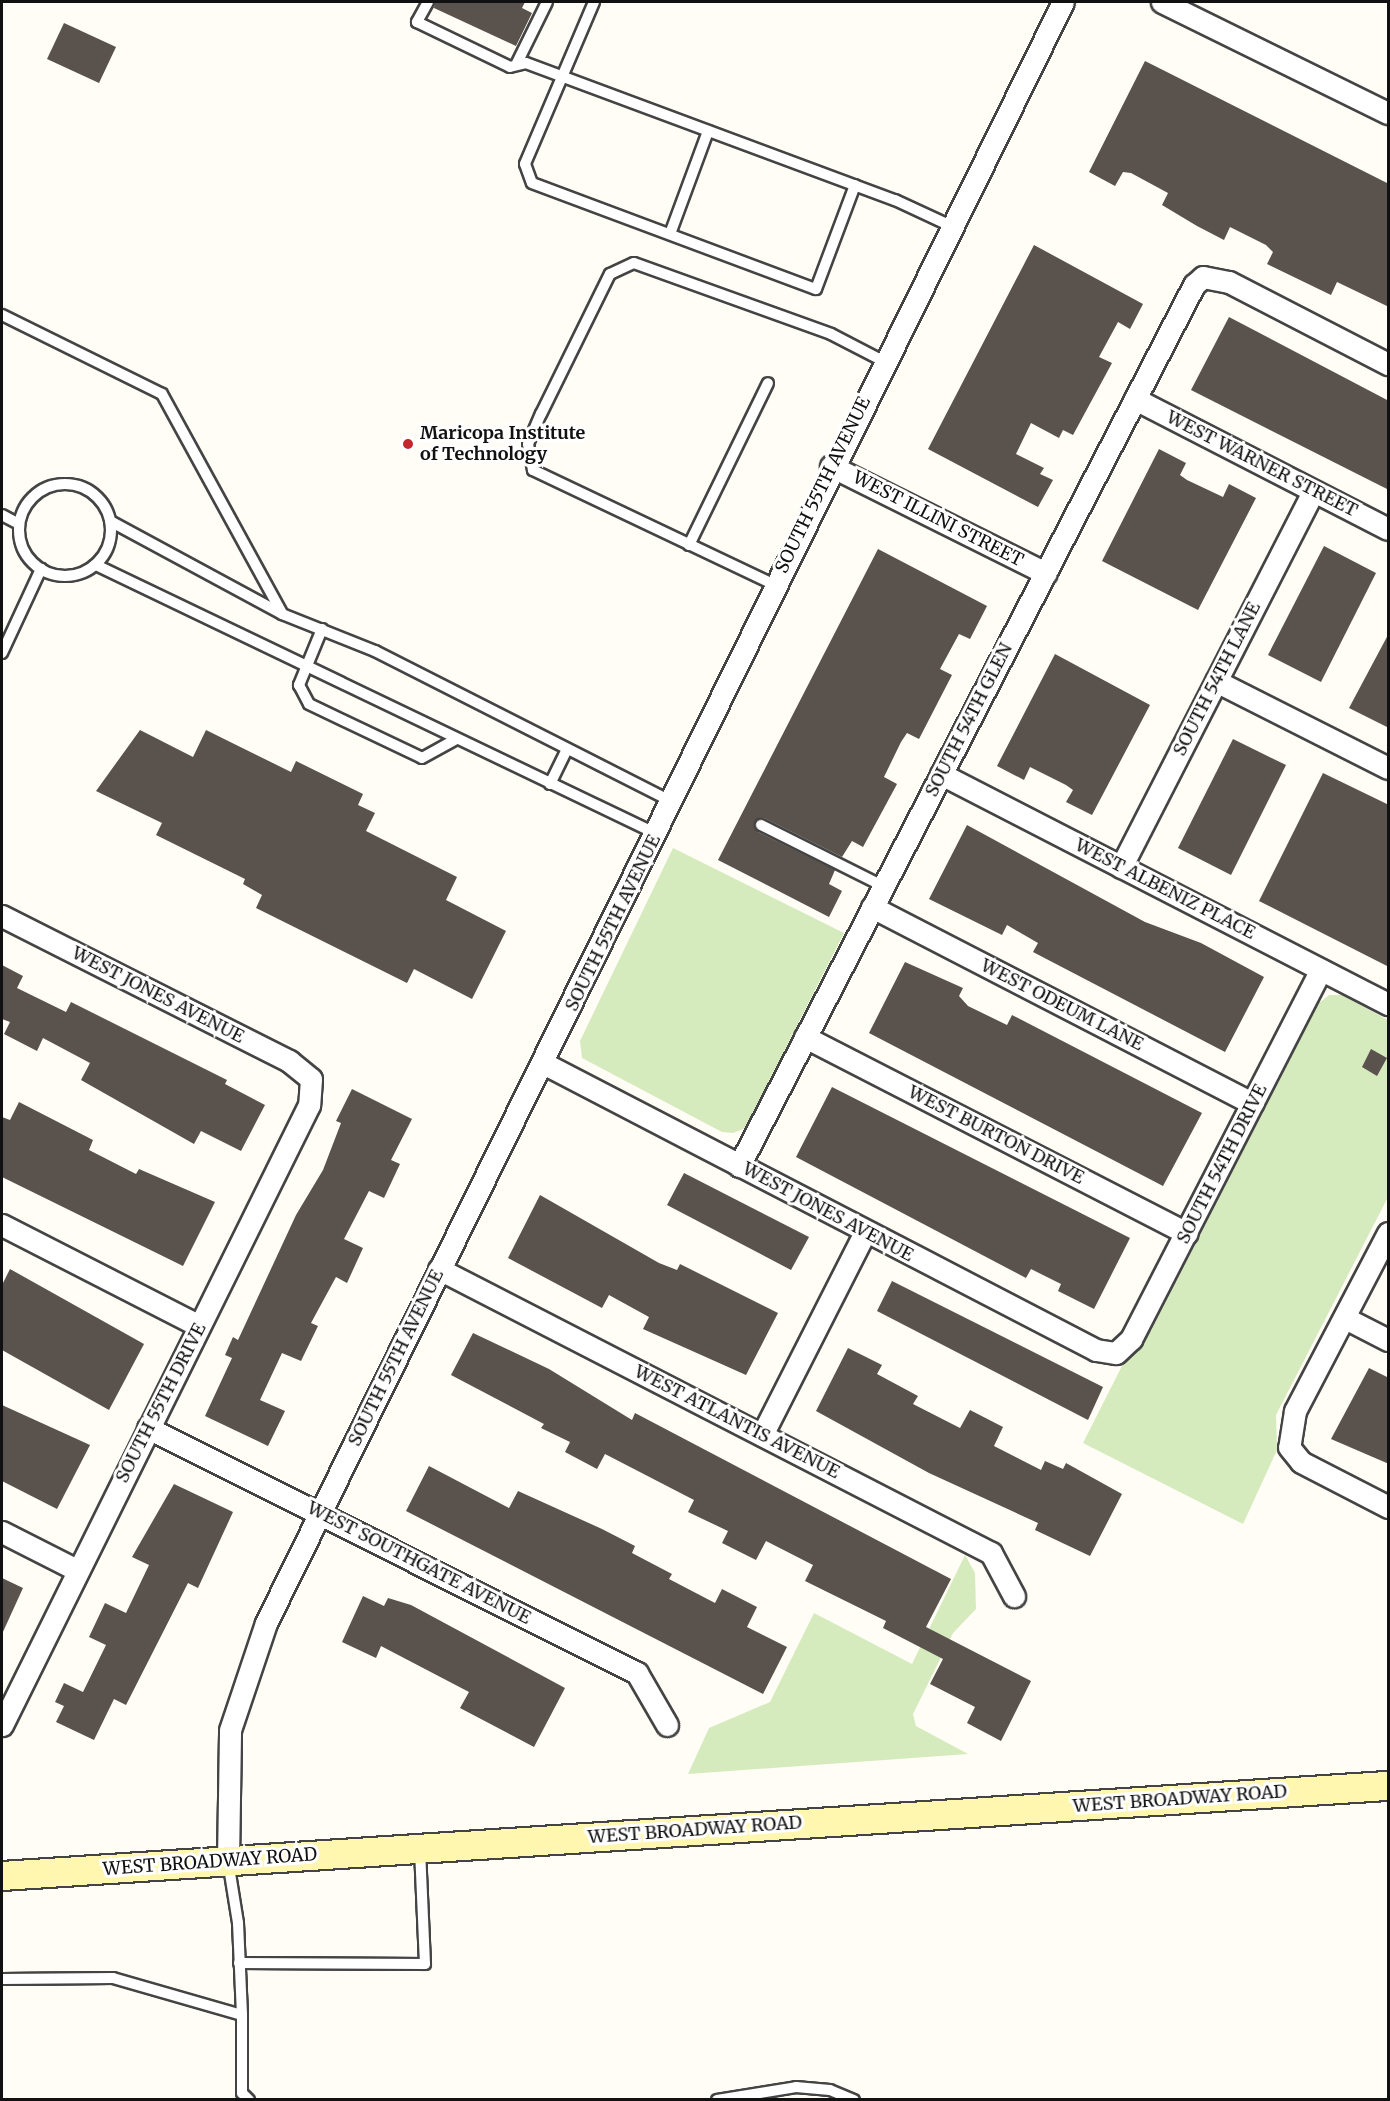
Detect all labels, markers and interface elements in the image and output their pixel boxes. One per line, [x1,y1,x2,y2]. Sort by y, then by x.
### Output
street label: SOUTH 55TH AVENUE [771,393,875,577]
street label: WEST WARNER STREET [1163,406,1361,522]
place label: Maricopa Institute of Technology [420,423,585,466]
marker: Maricopa Institute of Technology [401,437,415,451]
street label: WEST ILLINI STREET [849,467,1027,571]
street label: SOUTH 54TH LANE [1169,598,1265,760]
street label: SOUTH 54TH GLEN [921,640,1017,800]
street label: SOUTH 55TH AVENUE [561,831,665,1015]
street label: WEST ALBENIZ PLACE [1071,834,1259,944]
street label: WEST JONES AVENUE [68,942,248,1048]
street label: WEST ODEUM LANE [977,955,1147,1055]
street label: WEST BURTON DRIVE [905,1081,1087,1189]
street label: SOUTH 54TH DRIVE [1172,1081,1272,1247]
street label: WEST JONES AVENUE [739,1158,917,1266]
street label: SOUTH 55TH AVENUE [344,1266,448,1450]
street label: SOUTH 55TH DRIVE [111,1320,211,1486]
street label: WEST ATLANTIS AVENUE [631,1361,843,1483]
street label: WEST SOUTHGATE AVENUE [304,1497,534,1629]
street label: WEST BROADWAY ROAD [1072,1781,1288,1817]
street label: WEST BROADWAY ROAD [587,1812,803,1848]
street label: WEST BROADWAY ROAD [102,1844,318,1880]

